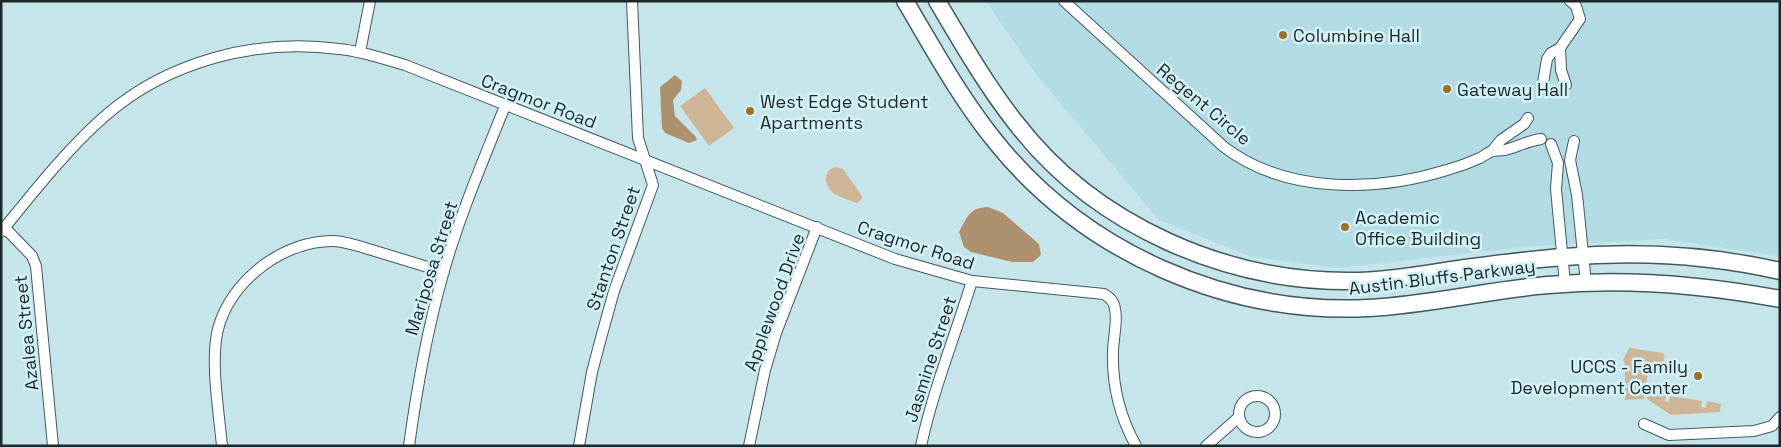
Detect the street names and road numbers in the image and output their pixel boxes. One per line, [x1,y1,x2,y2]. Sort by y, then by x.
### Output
street label: Regent Circle [1152,58,1256,150]
street label: Cragmor Road [478,68,600,134]
street label: Stanton Street [581,183,645,313]
street label: Mariposa Street [400,198,462,338]
street label: Cragmor Road [854,215,978,275]
street label: Applewood Drive [738,230,810,374]
street label: Austin Bluffs Parkway [1347,254,1537,300]
street label: Azalea Street [8,274,44,392]
street label: Jasmine Street [899,293,961,425]

